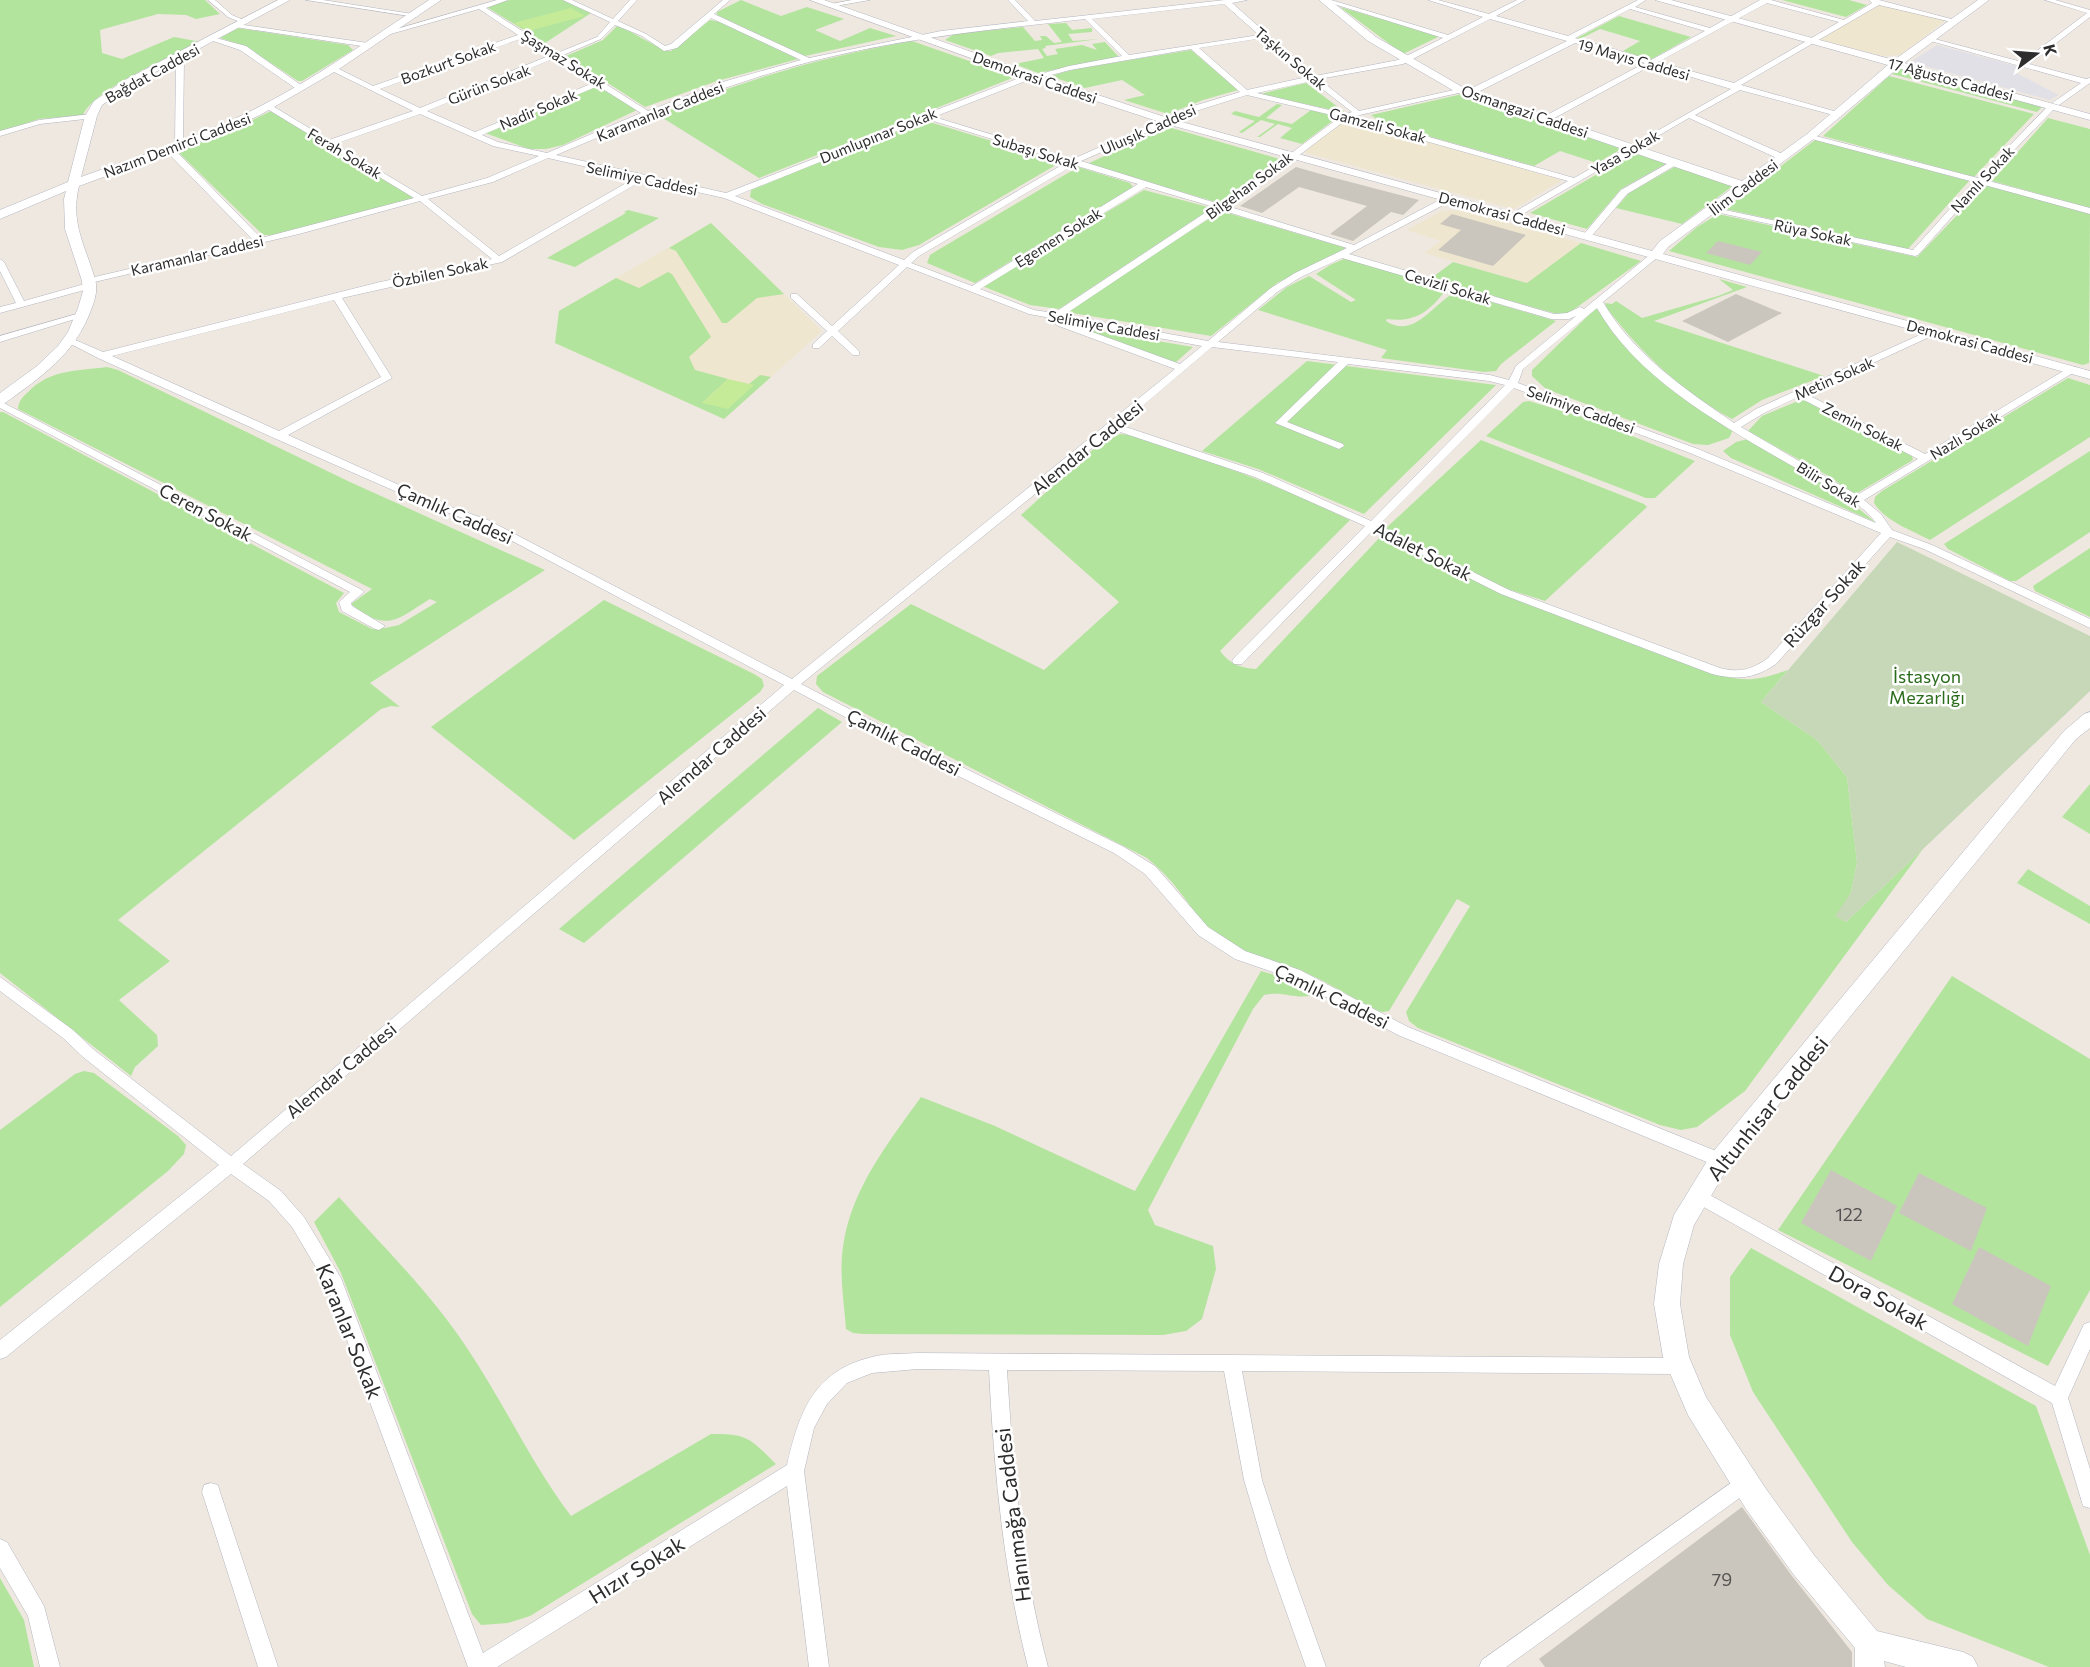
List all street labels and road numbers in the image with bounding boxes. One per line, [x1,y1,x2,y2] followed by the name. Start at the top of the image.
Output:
[1251,23,1331,93] street label: Taşkın Sokak
[518,26,610,92] street label: Şaşmaz Sokak
[1576,34,1692,84] street label: 19 Mayıs Caddesi
[398,37,498,87] street label: Bozkurt Sokak
[102,40,202,106] street label: Bağdat Caddesi
[970,47,1100,107] street label: Demokrasi Caddesi
[1886,54,2016,104] street label: 17 Ağustos Caddesi
[445,60,533,108] street label: Gürün Sokak
[594,77,726,145] street label: Karamanlar Caddesi
[1459,81,1591,141] street label: Osmangazi Caddesi
[497,85,579,133] street label: Nadir Sokak
[1097,100,1199,158] street label: Uluışık Caddesi
[817,103,939,167] street label: Dumlupınar Sokak
[1328,103,1428,147] street label: Gamzeli Sokak
[101,109,253,181] street label: Nazım Demirci Caddesi
[305,124,385,182] street label: Ferah Sokak
[1588,125,1662,179] street label: Yasa Sokak
[991,129,1081,173] street label: Subaşı Sokak
[1947,142,2017,216] street label: Namlı Sokak
[1202,147,1296,223] street label: Bilgehan Sokak
[1705,155,1781,219] street label: İlim Caddesi
[585,157,699,199] street label: Selimiye Caddesi
[1437,187,1567,239] street label: Demokrasi Caddesi
[1011,203,1105,271] street label: Egemen Sokak
[1773,215,1853,249] street label: Rüya Sokak
[129,231,265,279] street label: Karamanlar Caddesi
[390,253,490,291] street label: Özbilen Sokak
[1403,264,1493,308] street label: Cevizli Sokak
[1046,306,1162,344] street label: Selimiye Caddesi
[1905,315,2035,367] street label: Demokrasi Caddesi
[1791,352,1877,404] street label: Metin Sokak
[1525,381,1637,437] street label: Selimiye Caddesi
[1027,395,1147,499] street label: Alemdar Caddesi
[1820,398,1906,454] street label: Zemin Sokak
[1926,407,2004,463] street label: Nazlı Sokak
[1794,457,1864,511] street label: Bilir Sokak
[156,478,256,546] street label: Ceren Sokak
[394,478,516,548] street label: Çamlık Caddesi
[1370,517,1476,585] street label: Adalet Sokak
[1779,554,1869,652] street label: Rüzgar Sokak
[652,702,770,808] street label: Alemdar Caddesi
[843,704,965,780] street label: Çamlık Caddesi
[1271,959,1393,1033] street label: Çamlık Caddesi
[281,1017,401,1123] street label: Alemdar Caddesi
[1701,1031,1833,1185] street label: Altunhisar Caddesi
[1825,1259,1933,1335] street label: Dora Sokak
[312,1260,388,1402] street label: Karanlar Sokak
[989,1426,1035,1604] street label: Hanımağa Caddesi
[584,1530,688,1608] street label: Hızır Sokak

